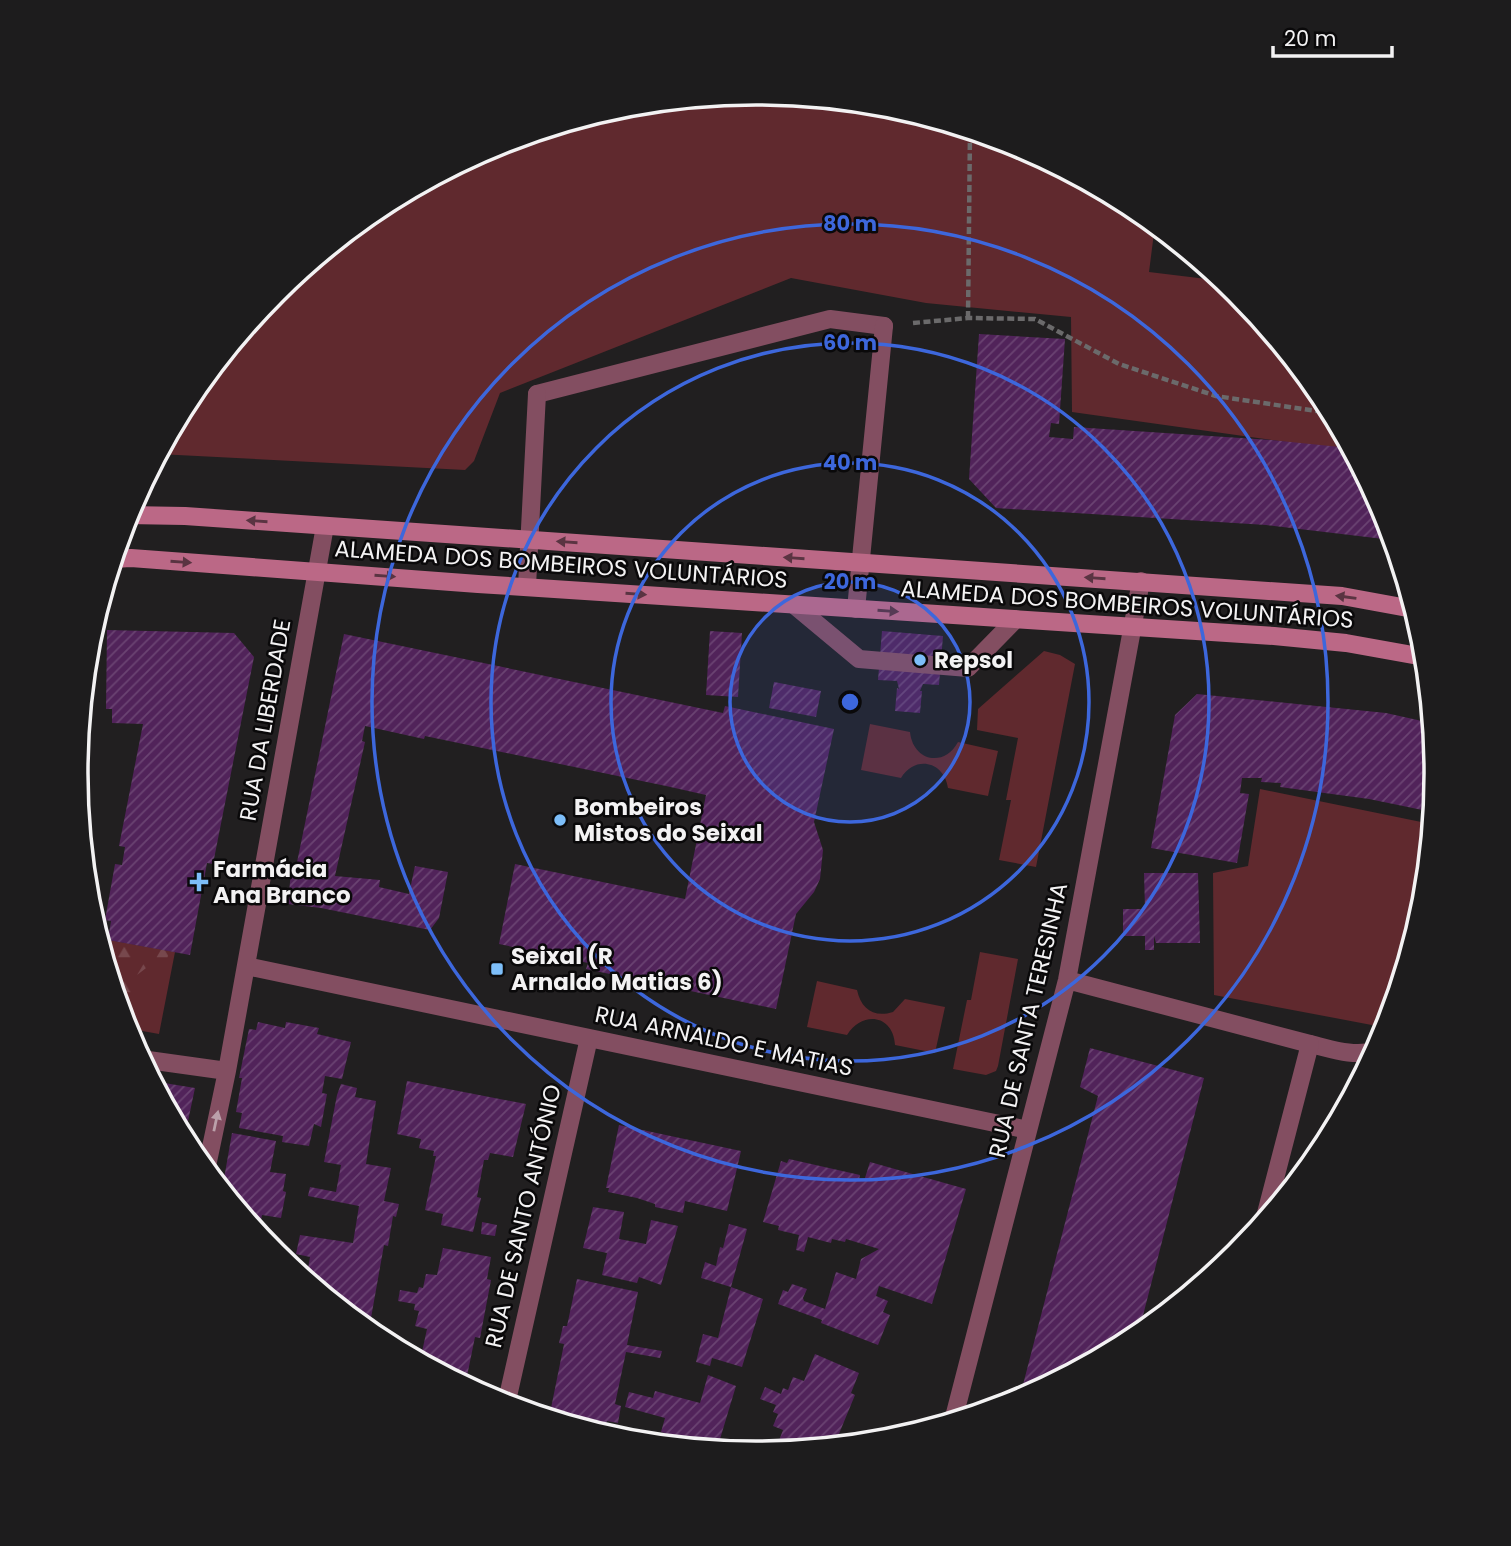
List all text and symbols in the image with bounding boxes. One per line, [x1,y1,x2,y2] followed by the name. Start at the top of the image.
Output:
[1273,14,1392,58] scale bar
[1284,24,1337,53] text: 20 m
[823,209,877,238] text: 80 m
[823,328,877,357] text: 60 m
[823,448,877,477] text: 40 m
[246,516,268,527] one-way arrow
[333,532,789,596] street label: ALAMEDA DOS BOMBEIROS VOLUNTÁRIOS
[556,537,578,548] one-way arrow
[783,552,805,563] one-way arrow
[170,557,192,568] one-way arrow
[824,567,876,596] text: 20 m
[374,571,396,582] one-way arrow
[899,572,1355,636] street label: ALAMEDA DOS BOMBEIROS VOLUNTÁRIOS
[1084,573,1106,584] one-way arrow
[625,588,647,599] one-way arrow
[1335,592,1357,603] one-way arrow
[877,605,899,616] one-way arrow
[231,617,299,823] street label: RUA DA LIBERDADE
[934,644,1013,676] place label: Repsol
[912,652,928,668] marker: Repsol
[838,690,862,714] centre of rings
[574,791,763,849] place label: Bombeiros Mistos do Seixal
[552,812,568,828] marker: Bombeiros Mistos do Seixal
[213,853,351,911] place label: Farmácia Ana Branco
[191,874,207,890] marker: Farmácia Ana Branco
[981,879,1075,1161] street label: RUA DE SANTA TERESINHA
[511,940,723,998] place label: Seixal (R Arnaldo Matias 6)
[489,961,505,977] marker: Seixal (R Arnaldo Matias 6)
[592,998,856,1084] street label: RUA ARNALDO E MATIAS
[477,1081,569,1351] street label: RUA DE SANTO ANTÓNIO
[211,1110,222,1132] one-way arrow

